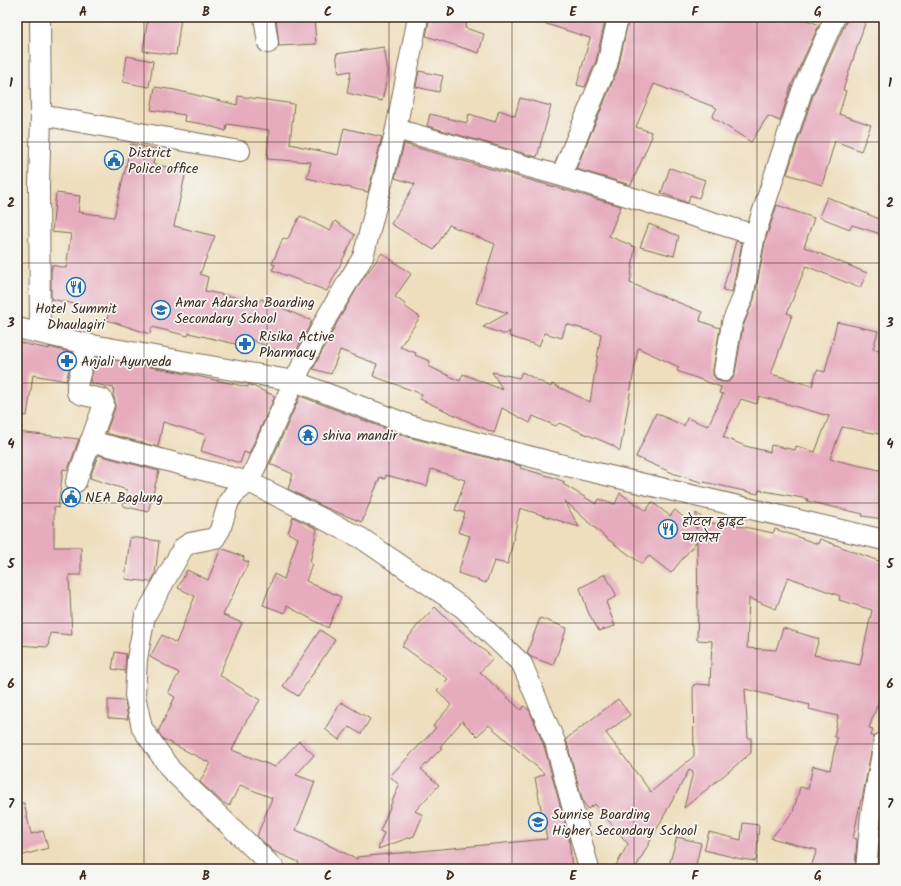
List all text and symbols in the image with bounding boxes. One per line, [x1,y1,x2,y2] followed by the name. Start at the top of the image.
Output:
[79,2,87,23] text: A
[202,2,210,23] text: B
[324,2,332,23] text: C
[446,2,455,23] text: D
[569,2,577,23] text: E
[691,2,699,23] text: F
[814,2,822,23] text: G
[9,73,13,94] text: 1
[888,73,892,94] text: 1
[128,142,199,180] place label: District Police office
[103,149,125,171] public building icon: District Police office
[7,193,15,214] text: 2
[886,193,894,214] text: 2
[65,276,87,298] restaurant icon: Hotel Summit Dhaulagiri
[175,292,315,330] place label: Amar Adarsha Boarding Secondary School
[35,298,117,336] place label: Hotel Summit Dhaulagiri
[150,299,172,321] school or university icon: Amar Adarsha Boarding Secondary School
[6,313,15,334] text: 3
[885,313,894,334] text: 3
[259,326,335,364] place label: Risika Active Pharmacy
[234,333,256,355] pharmacy icon: Risika Active Pharmacy
[56,350,78,372] pharmacy icon: Anjali Ayurveda
[81,351,172,373] place label: Anjali Ayurveda
[297,424,319,446] temple icon: shiva mandir
[322,425,398,447] place label: shiva mandir
[7,434,15,455] text: 4
[886,434,894,455] text: 4
[60,486,82,508] public building icon: NEA Baglung
[85,487,163,509] place label: NEA Baglung
[681,511,747,549] place label: होटल ह्वाइट प्यालेस
[657,518,679,540] restaurant icon: होटल ह्वाइट प्यालेस
[7,554,16,575] text: 5
[886,554,895,575] text: 5
[7,674,15,695] text: 6
[886,674,894,695] text: 6
[8,794,15,815] text: 7
[887,794,894,815] text: 7
[552,804,697,842] place label: Sunrise Boarding Higher Secondary School
[527,811,549,833] school or university icon: Sunrise Boarding Higher Secondary School
[79,866,87,886] text: A
[202,866,210,886] text: B
[324,866,332,886] text: C
[446,866,455,886] text: D
[569,866,577,886] text: E
[691,866,699,886] text: F
[814,866,822,886] text: G

